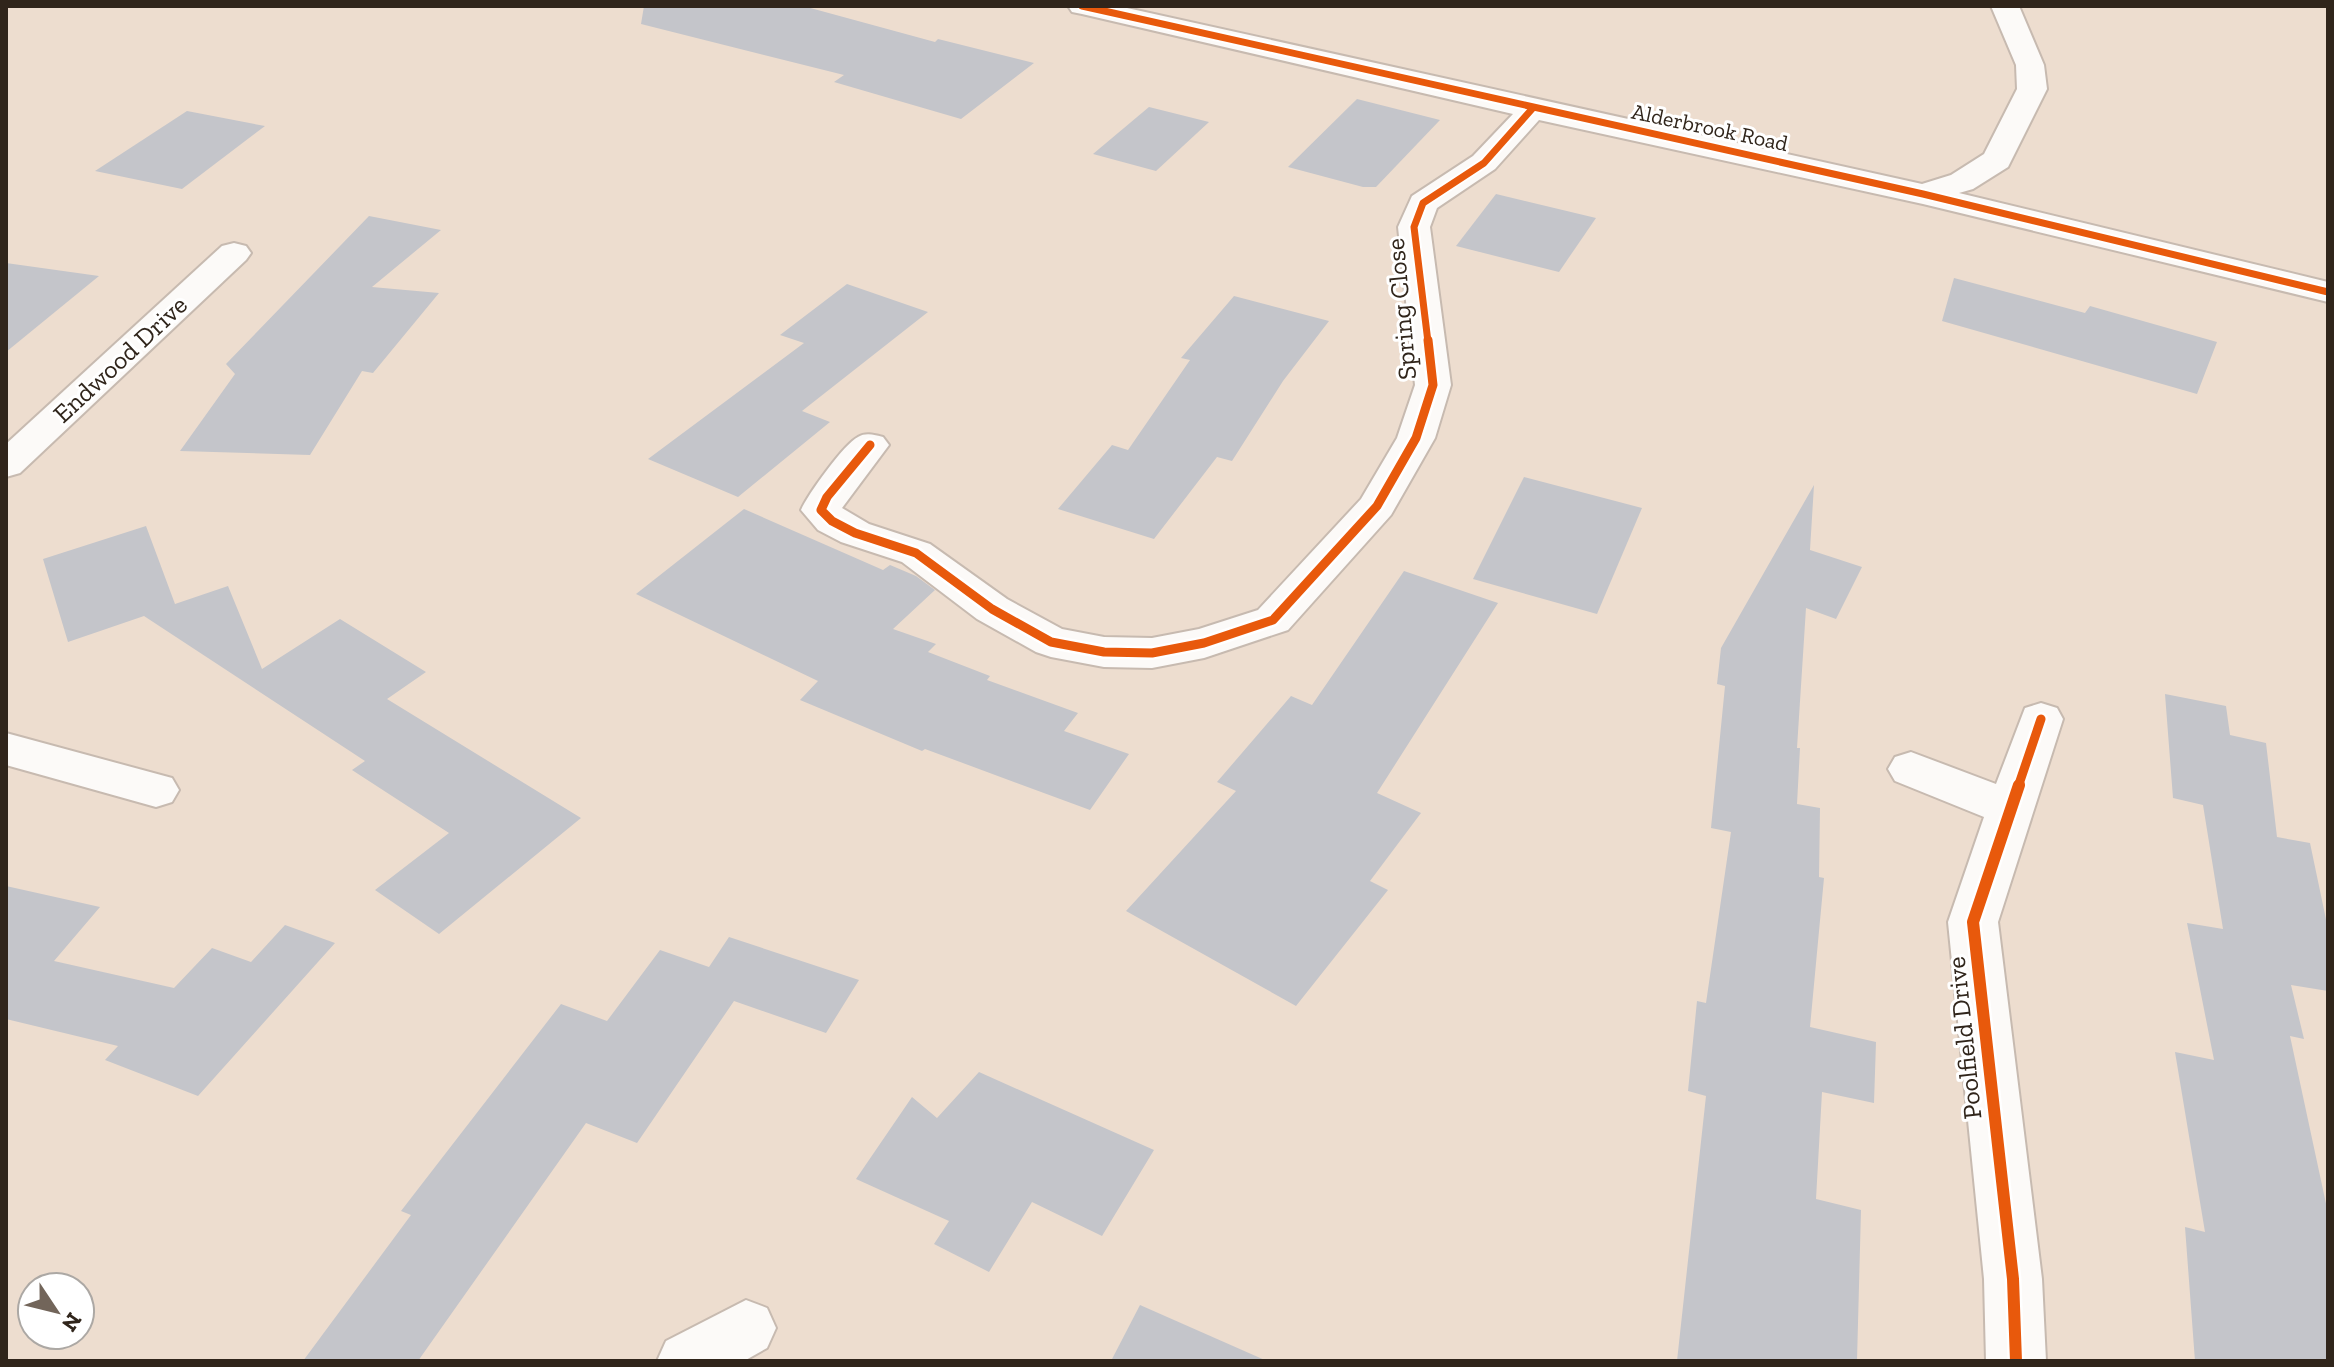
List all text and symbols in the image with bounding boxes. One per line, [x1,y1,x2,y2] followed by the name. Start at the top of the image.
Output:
[1629,98,1790,157] street label: Alderbrook Road
[1379,237,1423,381] street label: Spring Close
[46,289,194,429] street label: Endwood Drive
[1940,955,1988,1121] street label: Poolfield Drive
[16,1271,96,1351] north arrow
[56,1308,88,1337] text: N

